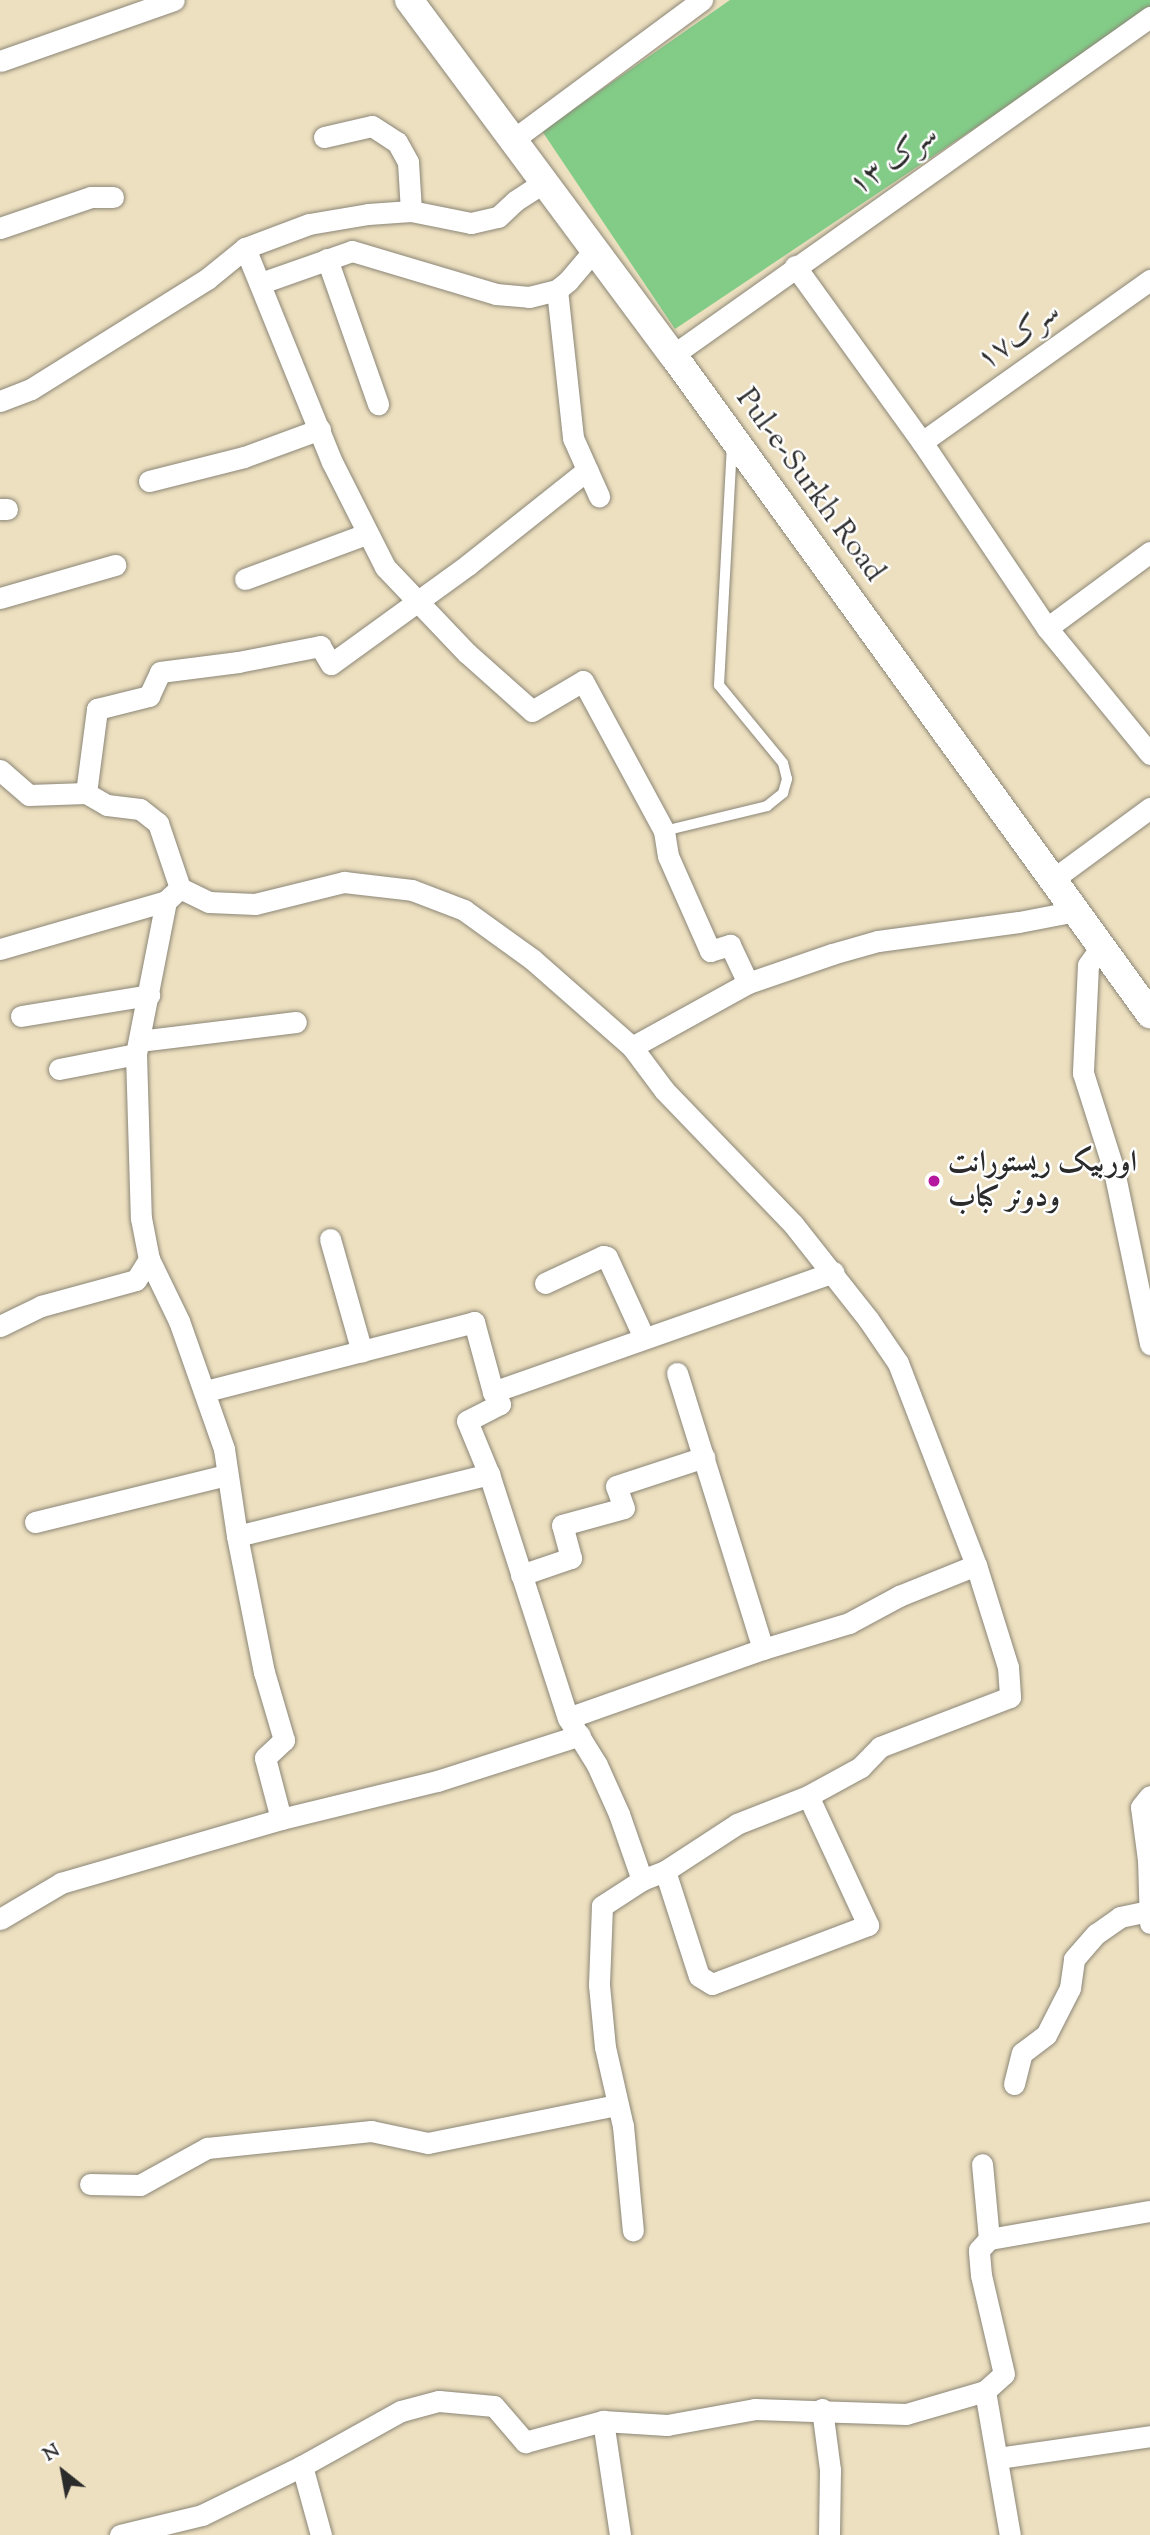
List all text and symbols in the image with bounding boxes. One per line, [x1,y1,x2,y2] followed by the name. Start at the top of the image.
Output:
[843,118,945,204] street label: سرک ۱۳
[971,295,1067,379] street label: سرک۱۷
[727,382,891,590] street label: Pul-e-Surkh Road
[948,1146,1137,1216] place label: اوربیک ریستورانت ودونر کباب
[926,1173,942,1189] marker: اوربیک ریستورانت ودونر کباب
[28,2437,98,2507] north arrow
[38,2438,65,2469] text: N

